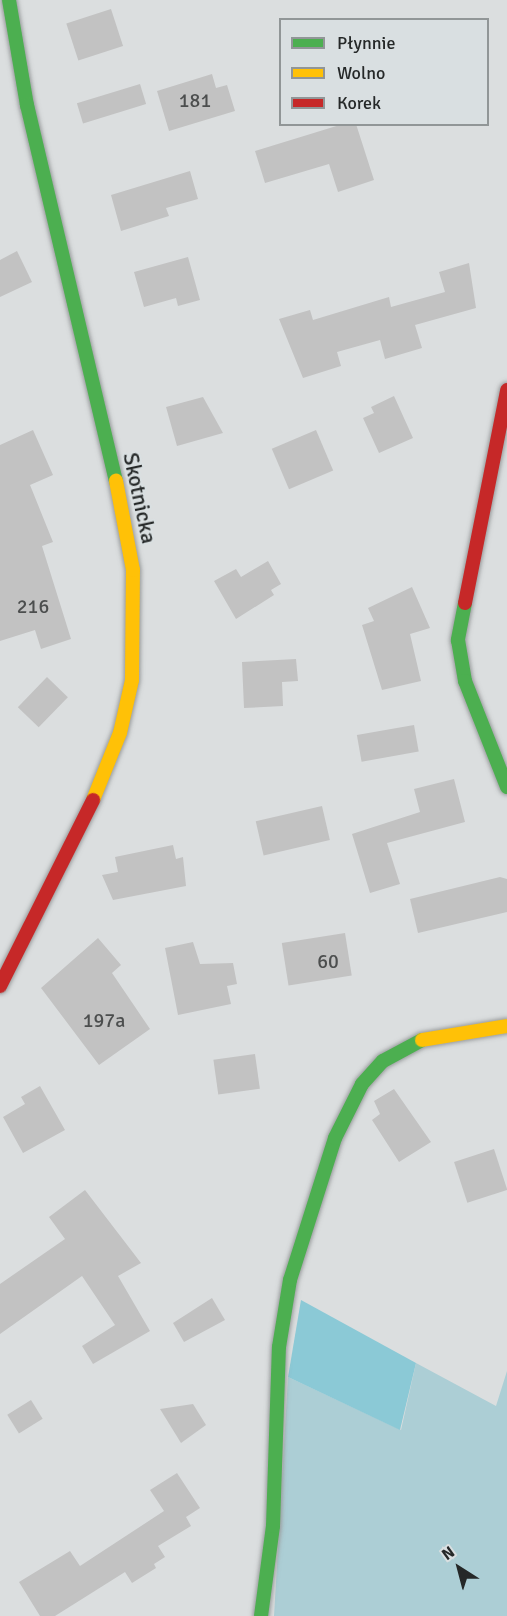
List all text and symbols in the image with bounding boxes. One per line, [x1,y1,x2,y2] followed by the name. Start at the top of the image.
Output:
[279,18,489,126] legend
[337,32,395,54] text: Płynnie
[337,62,385,84] text: Wolno
[179,88,211,112] house number: 181
[337,92,381,114] text: Korek
[117,450,163,546] street label: Skotnicka
[17,594,49,618] house number: 216
[317,949,339,973] house number: 60
[83,1008,125,1032] house number: 197a
[429,1538,489,1598] north arrow
[438,1542,459,1565] text: N

